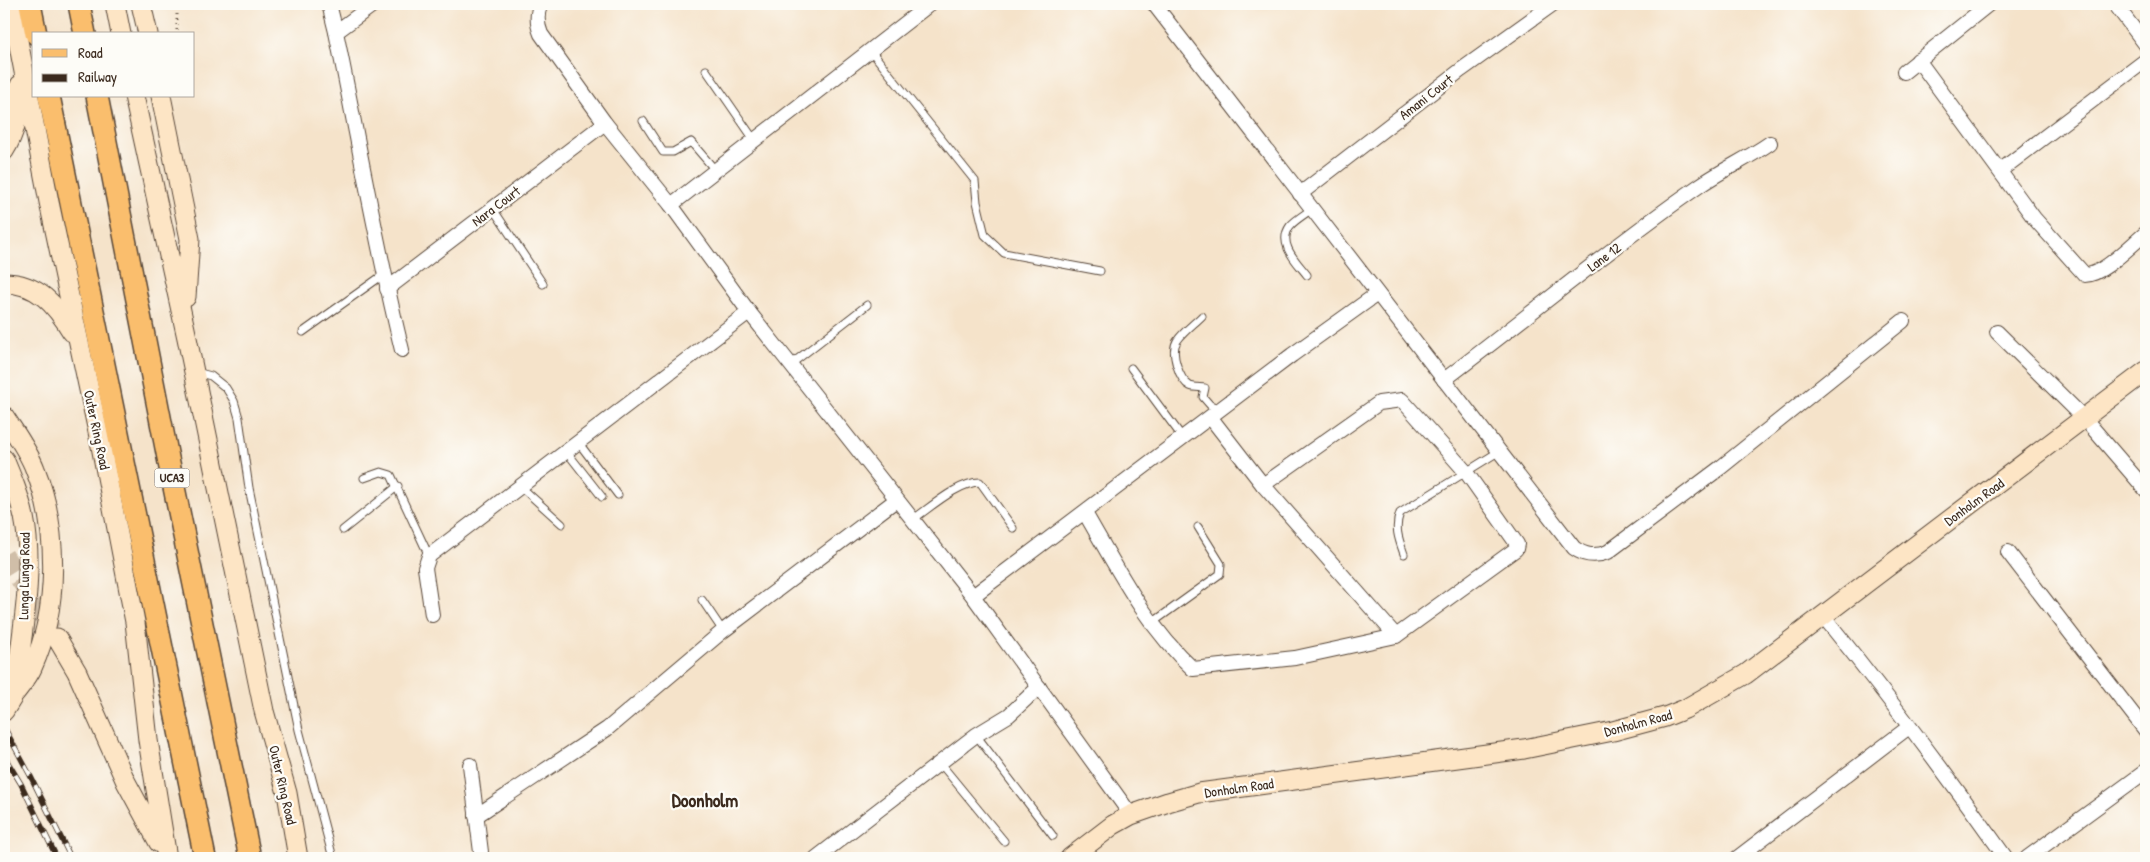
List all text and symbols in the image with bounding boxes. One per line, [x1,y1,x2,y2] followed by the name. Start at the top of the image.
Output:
[32,32,195,98] legend
[78,42,103,63] text: Road
[78,66,117,87] text: Railway
[1395,69,1457,124] street label: Amani Court
[468,181,524,230] street label: Nara Court
[1583,237,1625,275] street label: Lane 12
[79,388,115,472] street label: Outer Ring Road
[154,468,190,488] road number: UCA3
[1940,473,2008,530] street label: Donholm Road
[13,532,35,620] street label: Lunga Lunga Road
[1602,704,1674,741] street label: Donholm Road
[264,743,302,827] street label: Outer Ring Road
[1203,773,1275,802] street label: Donholm Road
[672,787,738,813] district label: Doonholm

